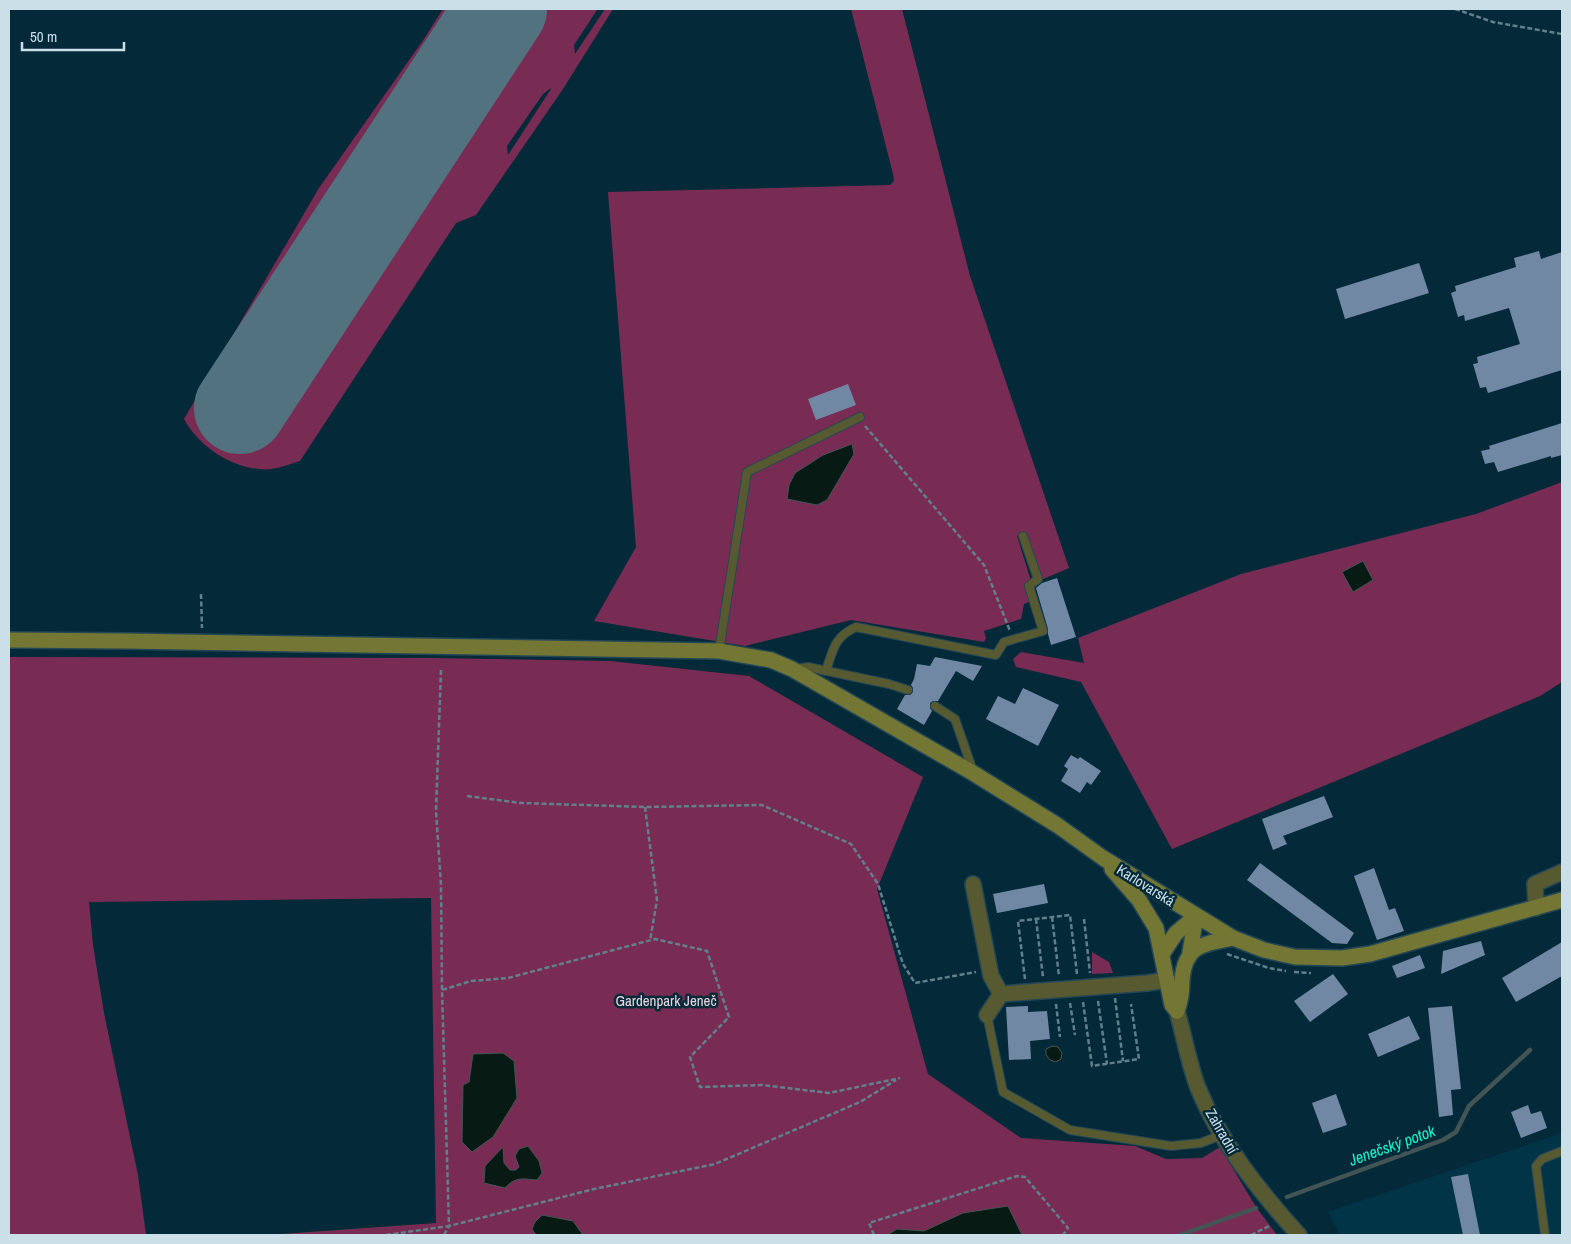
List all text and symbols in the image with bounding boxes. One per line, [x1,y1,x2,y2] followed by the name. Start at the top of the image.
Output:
[22,20,125,52] scale bar
[30,26,57,47] text: 50 m
[1113,859,1179,911] street label: Karlovarská
[615,990,717,1011] park label: Gardenpark Jeneč
[1201,1104,1244,1158] street label: Zahradní
[1345,1119,1439,1171] water label: Jenečský potok

